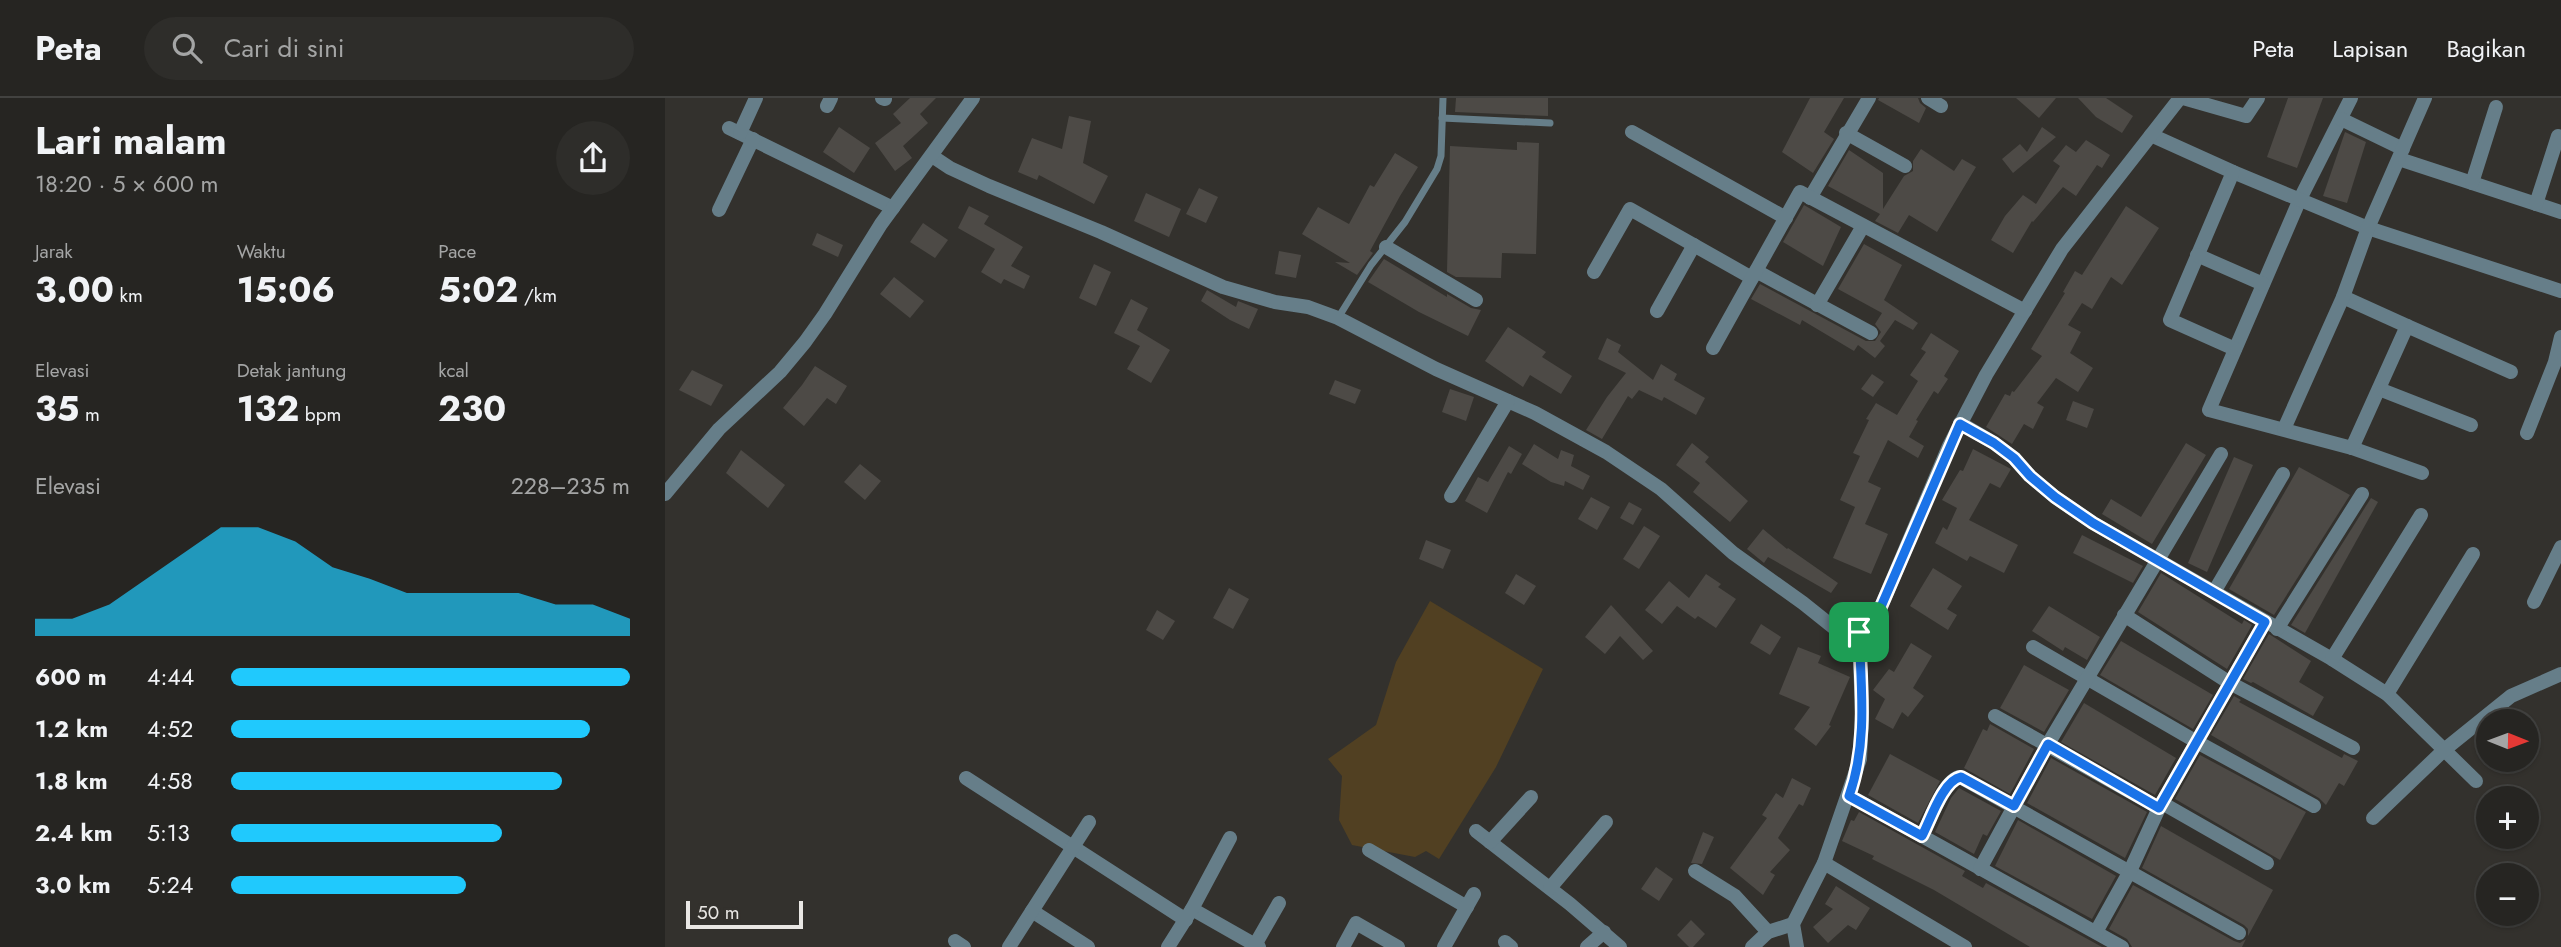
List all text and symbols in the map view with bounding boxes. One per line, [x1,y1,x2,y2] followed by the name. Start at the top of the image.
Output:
[144,17,634,80] search box
[35,25,102,72] text: Peta
[168,29,206,67] icon: search
[224,29,345,67] text: Cari di sini
[2252,31,2294,66] text: Peta
[2332,31,2408,66] text: Lapisan
[2446,31,2526,66] text: Bagikan
[35,113,227,168] text: Lari malam
[556,121,630,195] button: share
[35,167,219,201] text: 18:20 · 5 × 600 m
[35,238,73,265] text: Jarak
[237,238,286,265] text: Waktu
[438,238,476,265] text: Pace
[35,265,114,315] text: 3.00
[237,265,335,315] text: 15:06
[438,265,518,315] text: 5:02
[114,282,143,309] text: km
[518,282,557,309] text: /km
[35,357,89,384] text: Elevasi
[237,357,346,384] text: Detak jantung
[438,357,469,384] text: kcal
[35,384,79,434] text: 35
[237,384,299,434] text: 132
[438,384,506,434] text: 230
[79,401,100,428] text: m
[299,401,341,428] text: bpm
[35,469,101,503] text: Elevasi
[511,469,630,503] text: 228–235 m
[1829,602,1889,662] pin
[1840,613,1878,651] icon: arrive
[35,660,107,694] text: 600 m
[147,660,194,694] text: 4:44
[2476,709,2539,772] north arrow
[2476,709,2539,926] map controls
[35,712,108,746] text: 1.2 km
[147,712,193,746] text: 4:52
[35,764,108,798] text: 1.8 km
[147,764,193,798] text: 4:58
[2476,786,2539,849] button: +
[35,816,113,850] text: 2.4 km
[147,816,190,850] text: 5:13
[2476,863,2539,926] button: −
[35,868,111,902] text: 3.0 km
[147,868,193,902] text: 5:24
[686,898,803,930] scale bar
[697,899,740,926] text: 50 m

